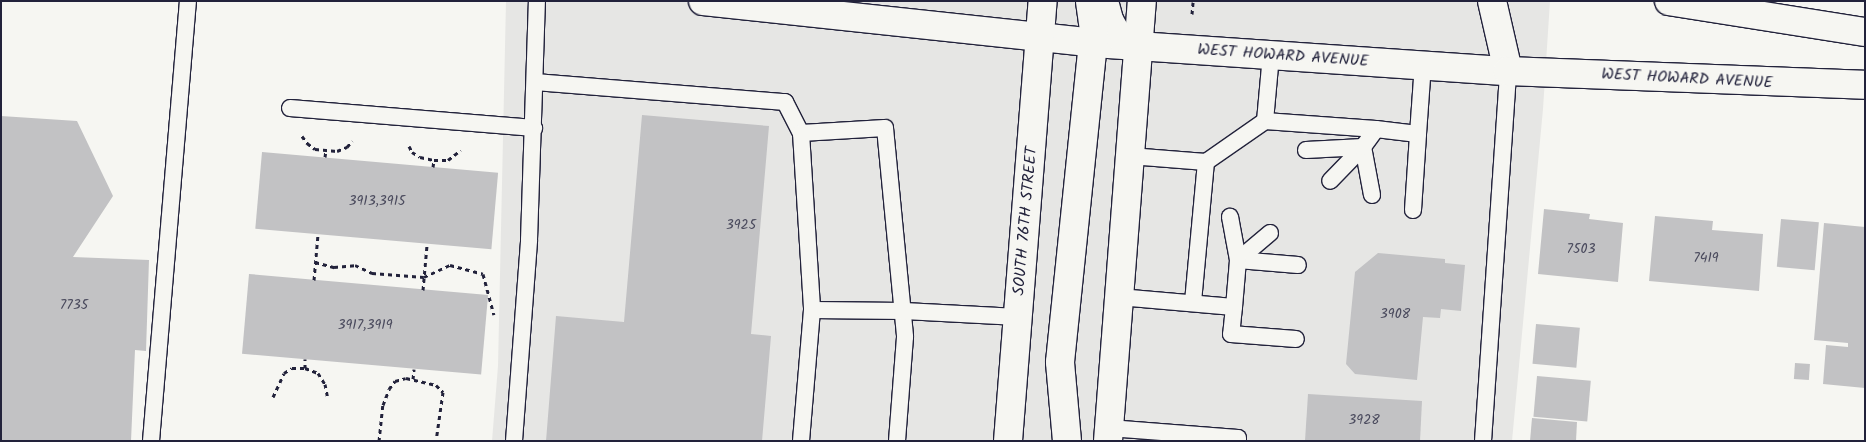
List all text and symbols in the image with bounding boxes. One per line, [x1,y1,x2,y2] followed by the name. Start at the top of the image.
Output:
[1197,40,1369,72] street label: WEST HOWARD AVENUE
[1601,65,1773,93] street label: WEST HOWARD AVENUE
[1010,146,1042,296] street label: SOUTH 76TH STREET
[348,193,406,209] house number: 3913,3915
[726,217,756,233] house number: 3925
[1567,241,1595,257] house number: 7503
[1693,250,1719,266] house number: 7419
[60,297,88,313] house number: 7735
[1380,306,1410,322] house number: 3908
[338,317,392,333] house number: 3917,3919
[1348,412,1380,428] house number: 3928

